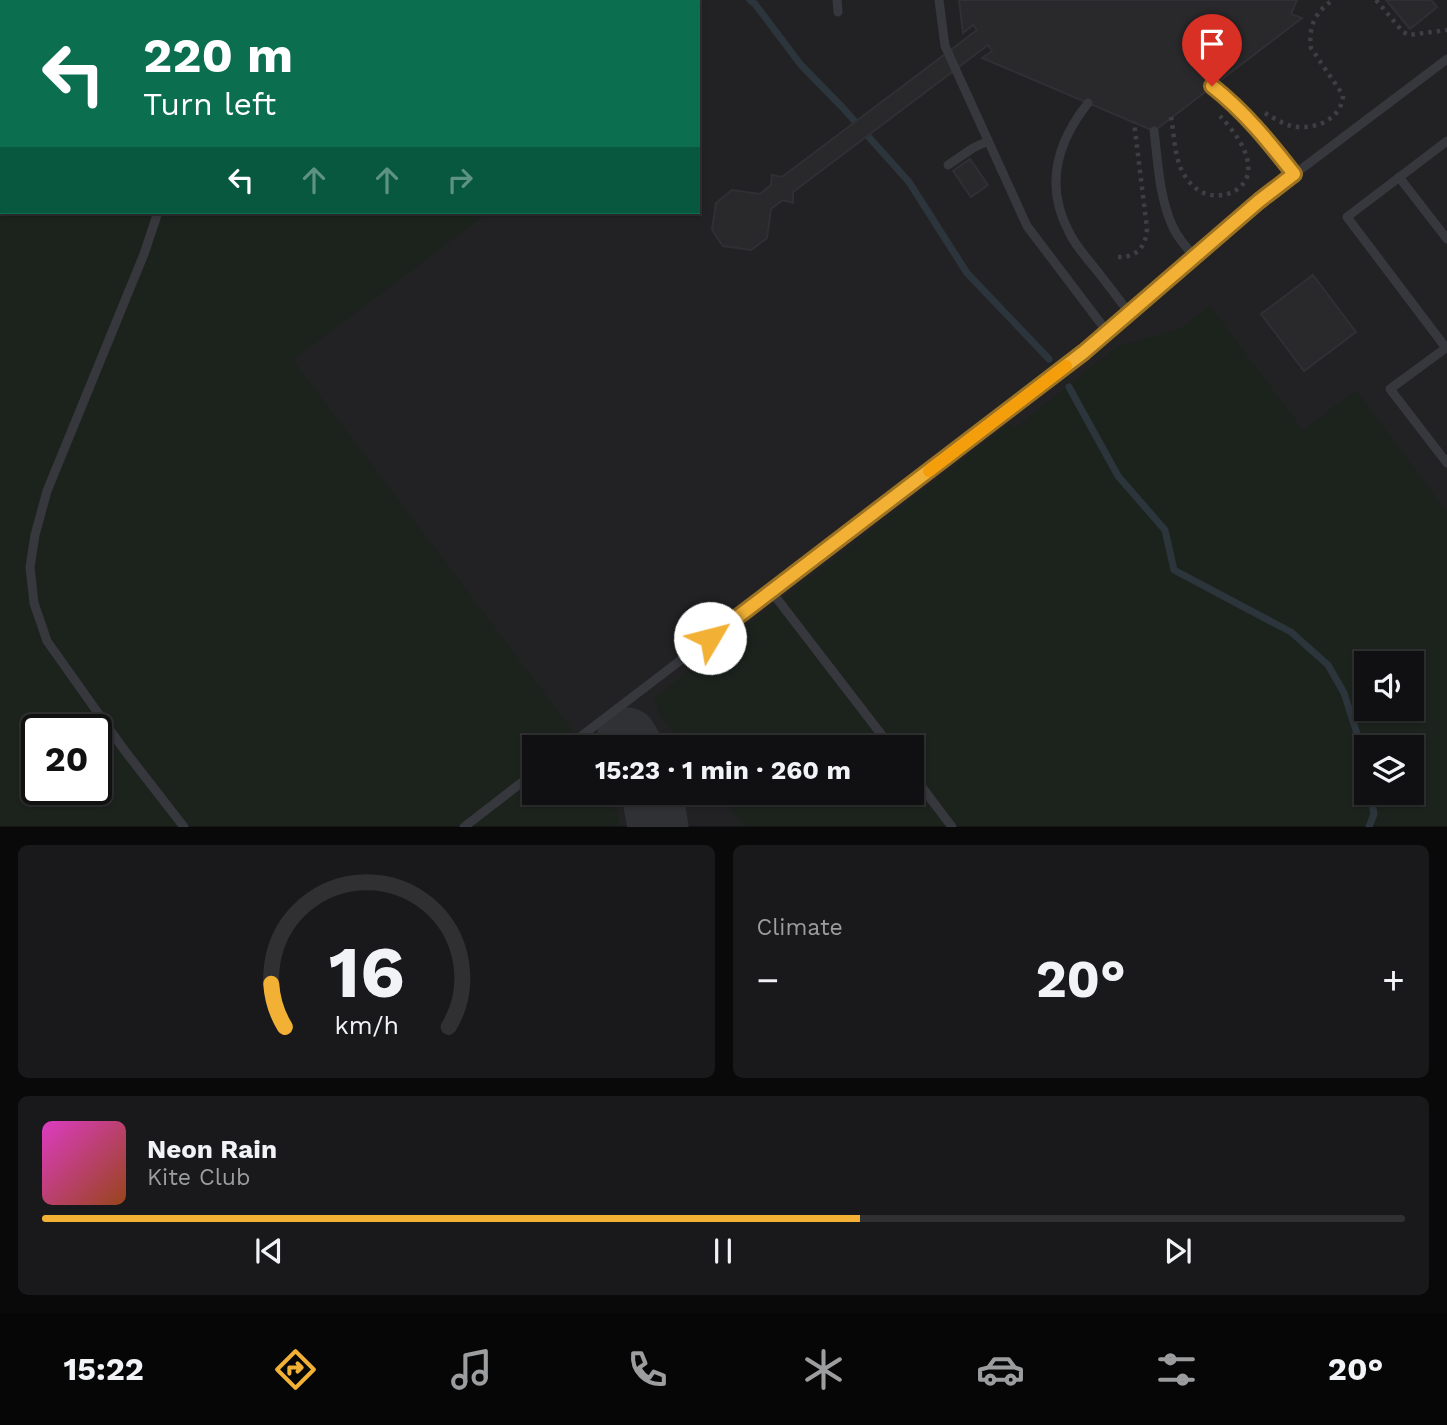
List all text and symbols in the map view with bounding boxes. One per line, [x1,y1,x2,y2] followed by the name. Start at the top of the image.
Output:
[1182,14,1242,86] pin
[1193,25,1231,63] icon: arrive
[143,26,293,84] text: 220 m
[28,28,119,119] icon: left
[143,85,276,123] text: Turn left
[222,161,260,199] icon: left
[295,161,333,199] icon: ahead
[368,161,406,199] icon: ahead
[441,161,479,199] icon: right
[673,601,747,675] position arrow
[1354,651,1424,805] map controls
[1354,651,1424,721] button: sound
[21,714,112,805] speed limit sign: 20
[1354,735,1424,805] button: layers
[595,755,851,785] text: 15:23 · 1 min · 260 m
[757,914,843,941] text: Climate
[328,930,404,1016] text: 16
[1036,949,1126,1010] text: 20°
[757,958,779,1002] text: −
[1382,958,1405,1002] text: +
[334,1011,398,1040] text: km/h
[147,1134,277,1164] text: Neon Rain
[147,1164,250,1191] text: Kite Club
[250,1232,288,1270] icon: previous
[704,1232,742,1270] icon: pause
[1159,1232,1197,1270] icon: next
[271,1345,320,1394] icon: directions
[447,1345,496,1394] icon: music
[623,1345,672,1394] icon: phone
[799,1345,848,1394] icon: climate
[976,1345,1025,1394] icon: car
[1152,1345,1201,1394] icon: filters
[64,1350,144,1388] text: 15:22
[1328,1350,1383,1388] text: 20°

